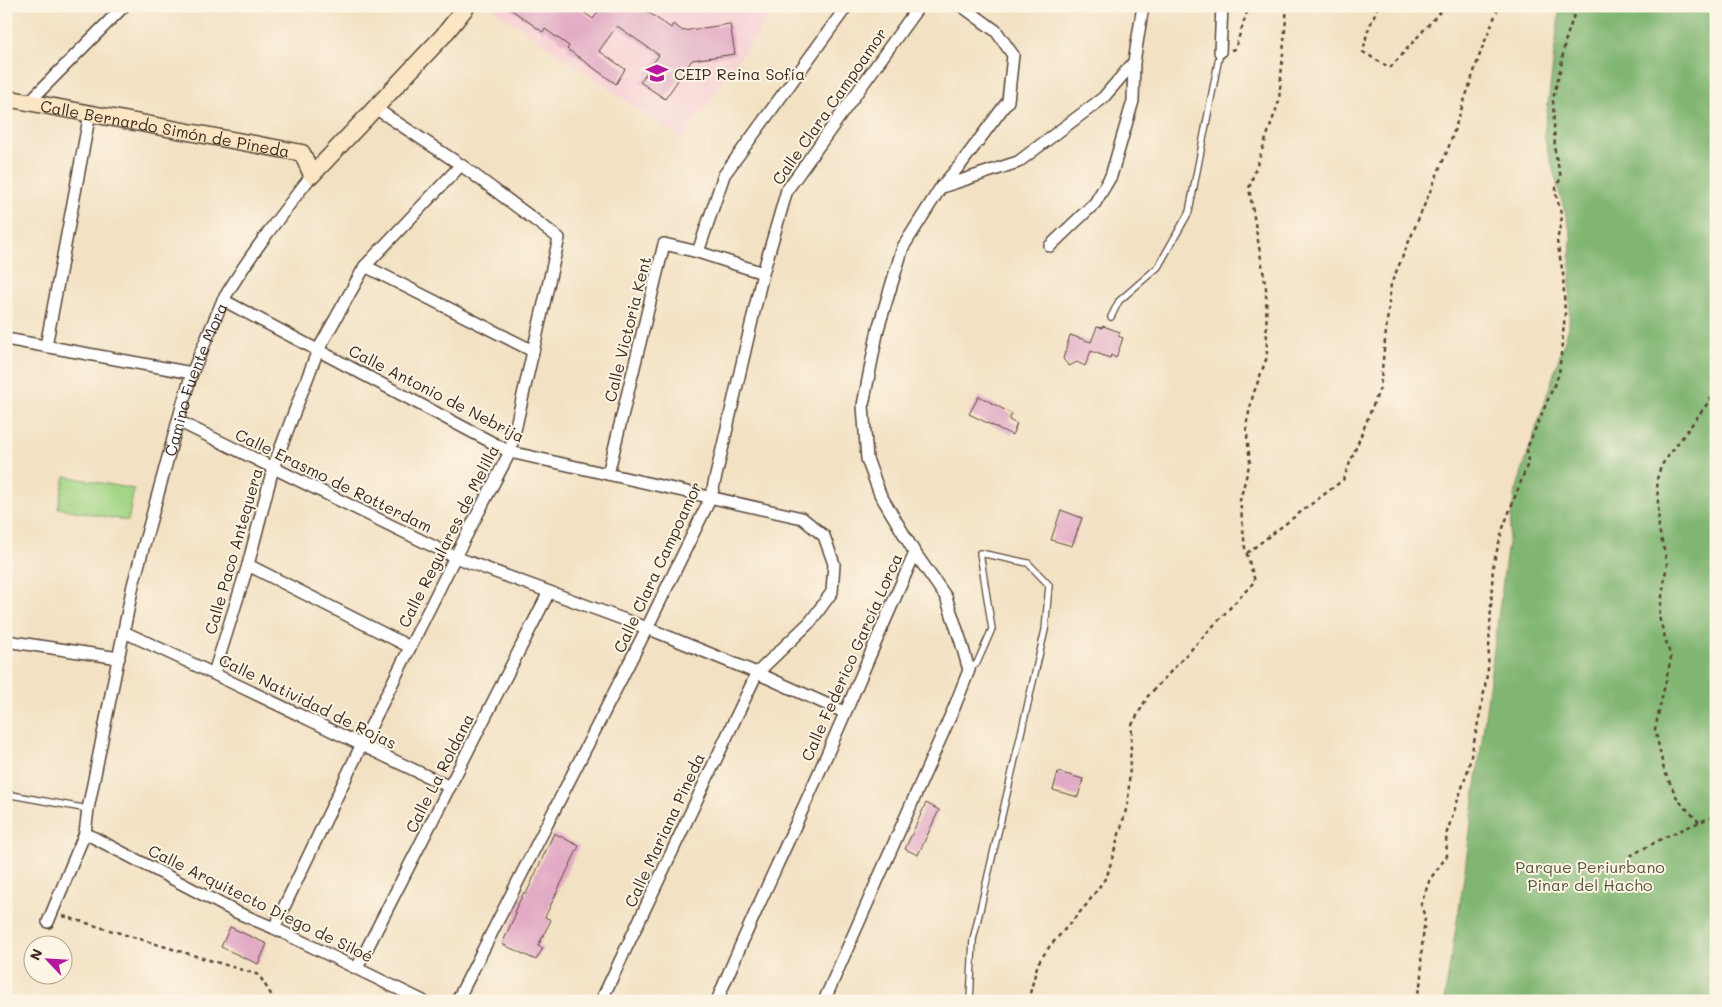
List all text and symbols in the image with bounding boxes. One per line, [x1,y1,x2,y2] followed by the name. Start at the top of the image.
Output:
[767,23,891,189] street label: Calle Clara Campoamor
[644,60,670,86] school or university icon: CEIP Reina Sofía
[674,63,805,84] place label: CEIP Reina Sofía
[39,94,292,161] street label: Calle Bernardo Simón de Pineda
[599,254,655,404] street label: Calle Victoria Kent
[158,299,231,458] street label: Camino Fuente Mora
[346,339,529,447] street label: Calle Antonio de Nebrija
[232,423,436,537] street label: Calle Erasmo de Rotterdam
[393,441,503,631] street label: Calle Regulares de Melilla
[199,465,267,637] street label: Calle Paco Antequera
[608,478,706,656] street label: Calle Clara Campoamor
[796,550,906,764] street label: Calle Federico García Lorca
[216,649,400,753] street label: Calle Natividad de Rojas
[400,710,478,836] street label: Calle La Roldana
[619,750,709,910] street label: Calle Mariana Pineda
[145,839,377,967] street label: Calle Arquitecto Diego de Siloé
[1515,856,1665,895] park label: Parque Periurbano Pinar del Hacho
[22,934,72,984] north arrow
[25,945,47,963] text: N

